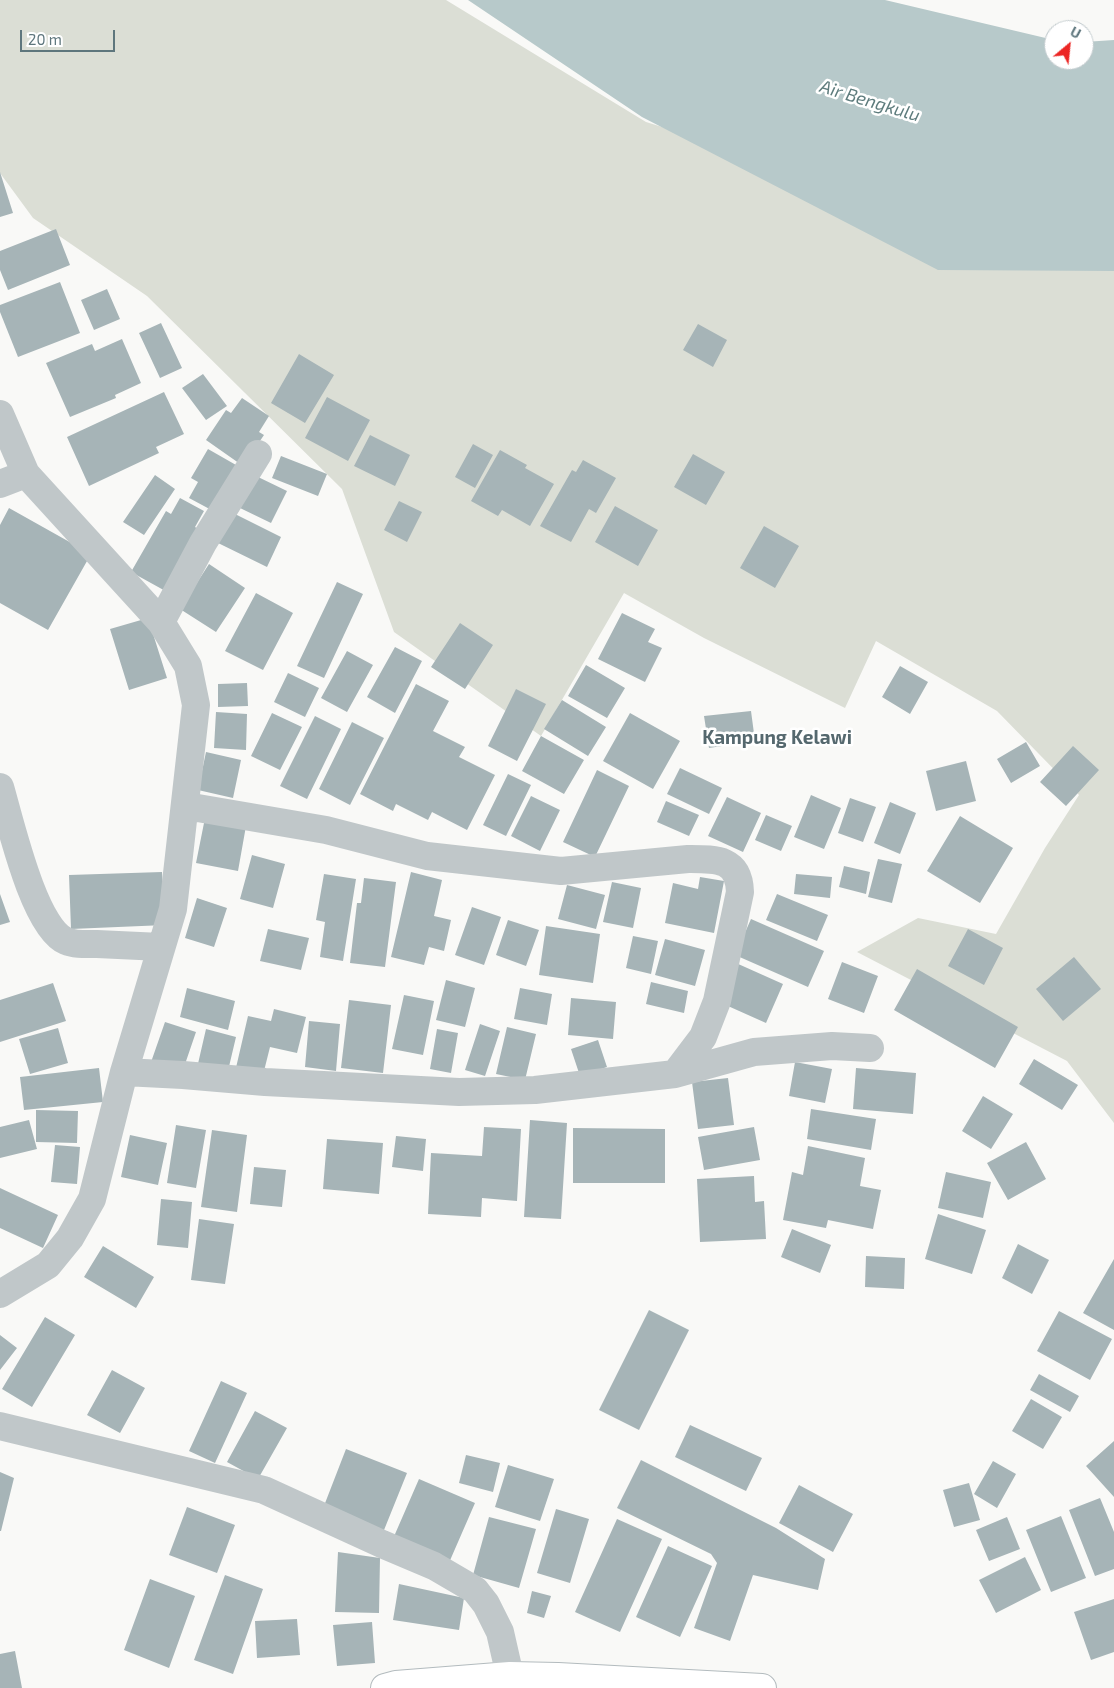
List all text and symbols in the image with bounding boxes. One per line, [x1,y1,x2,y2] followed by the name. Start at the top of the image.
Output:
[22,20,118,52] scale bar
[1044,20,1094,70] north arrow
[1068,22,1084,42] text: U
[28,30,62,48] text: 20 m
[817,76,923,126] water label: Air Bengkulu
[702,727,852,749] district label: Kampung Kelawi

